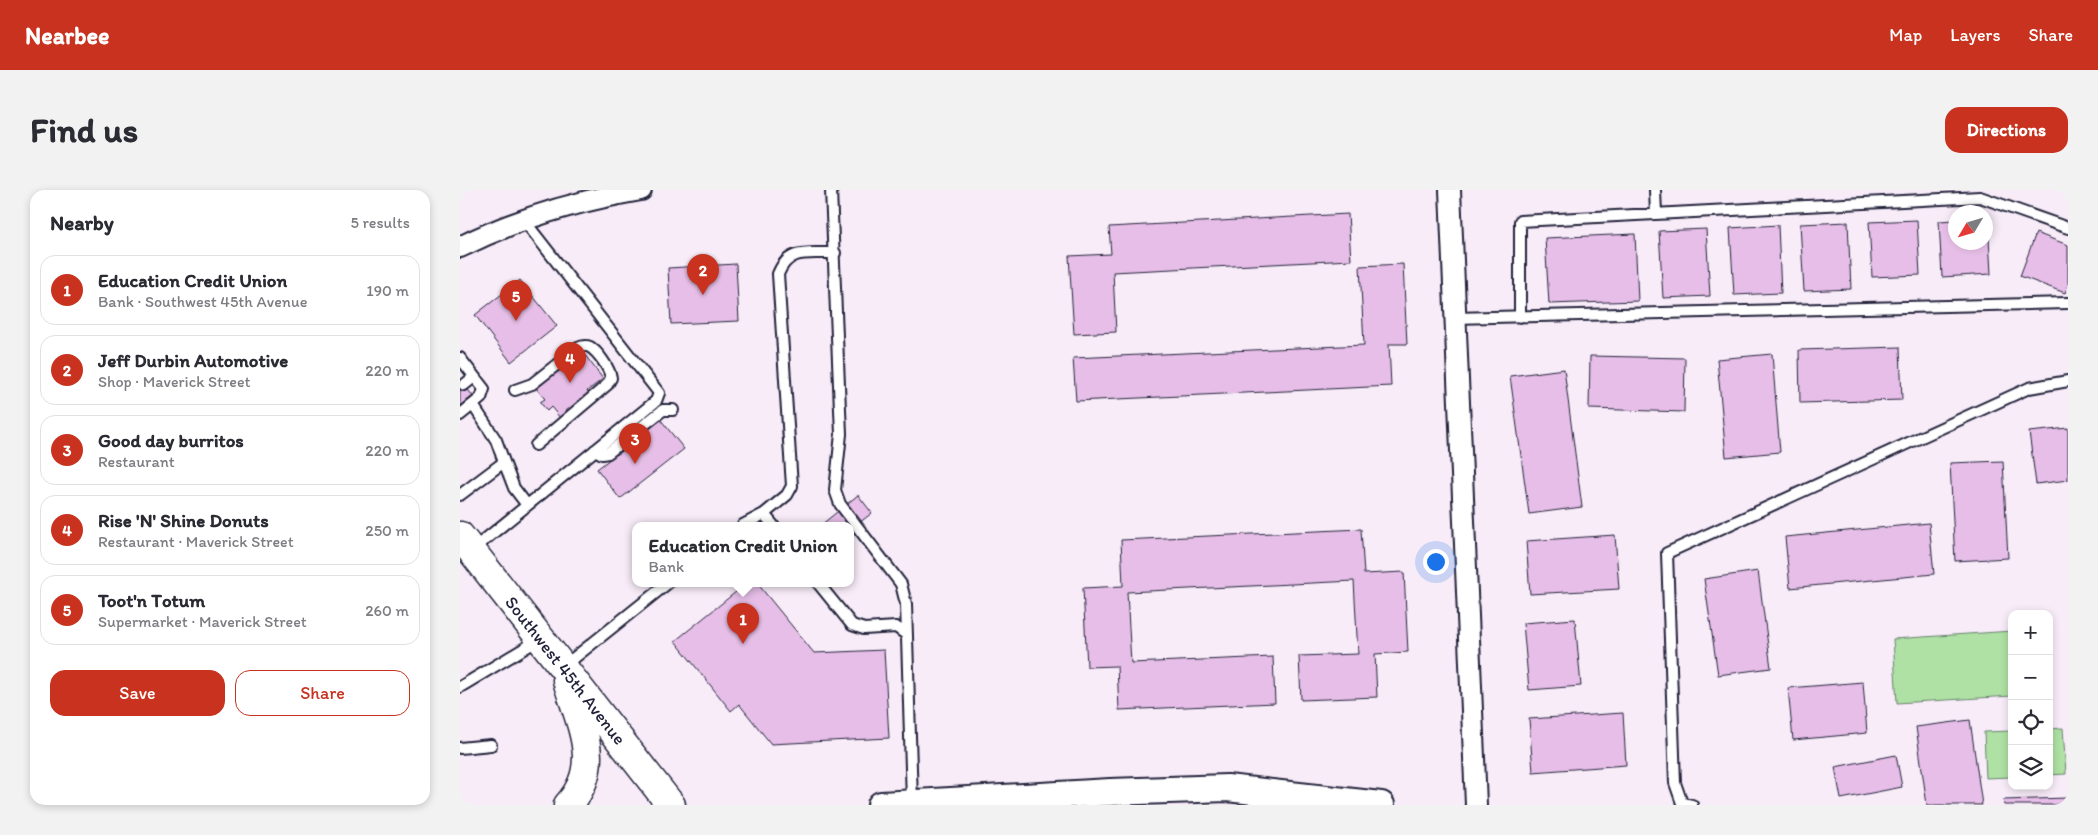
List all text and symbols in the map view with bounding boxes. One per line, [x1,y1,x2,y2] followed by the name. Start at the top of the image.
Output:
[25,21,109,50] text: Nearbee
[1889,24,1922,46] text: Map
[1950,24,2000,46] text: Layers
[2028,24,2073,46] text: Share
[1945,107,2068,153] button: Directions
[30,109,138,151] text: Find us
[1948,205,1993,250] north arrow
[50,210,114,235] text: Nearby
[350,213,410,232] text: 5 results
[687,254,719,295] pin: 2
[98,269,287,292] text: Education Credit Union
[500,280,532,321] pin: 5
[63,281,71,300] text: 1
[366,281,409,300] text: 190 m
[98,292,307,311] text: Bank · Southwest 45th Avenue
[554,342,586,383] pin: 4
[98,349,288,372] text: Jeff Durbin Automotive
[63,361,71,380] text: 2
[365,361,409,380] text: 220 m
[98,372,251,391] text: Shop · Maverick Street
[619,423,651,464] pin: 3
[98,429,244,452] text: Good day burritos
[63,441,71,460] text: 3
[365,441,409,460] text: 220 m
[98,452,175,471] text: Restaurant
[98,509,269,532] text: Rise 'N' Shine Donuts
[62,521,72,540] text: 4
[365,521,409,540] text: 250 m
[632,522,854,587] popup
[98,532,294,551] text: Restaurant · Maverick Street
[648,534,838,557] text: Education Credit Union
[1423,549,1449,575] your location
[648,557,684,576] text: Bank
[98,589,205,612] text: Toot'n Totum
[500,592,631,749] street label: Southwest 45th Avenue
[63,601,71,620] text: 5
[365,601,409,620] text: 260 m
[727,603,759,644] pin: 1
[2008,610,2053,790] map controls
[2008,610,2053,655] button: +
[98,612,307,631] text: Supermarket · Maverick Street
[2008,655,2053,700] button: −
[50,670,225,716] button: Save
[235,670,410,716] button: Share
[2008,700,2053,745] button: locate
[2008,745,2053,790] button: layers

